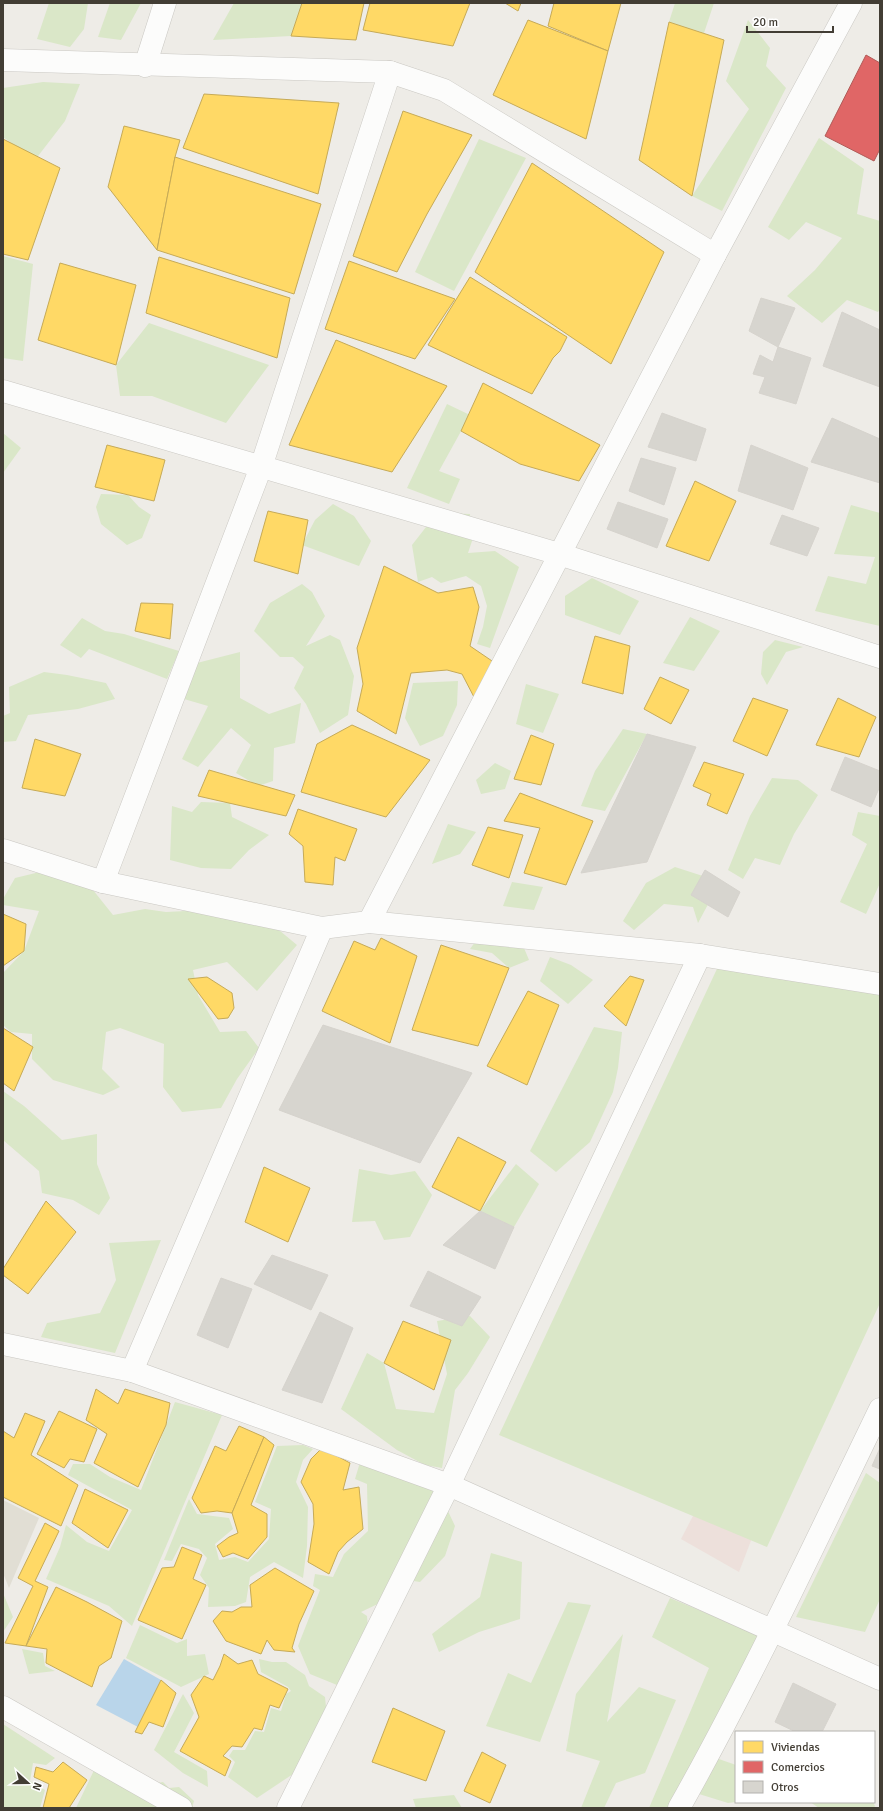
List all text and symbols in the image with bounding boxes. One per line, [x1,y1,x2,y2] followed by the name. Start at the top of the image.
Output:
[747,8,833,34] scale bar
[753,15,778,30] text: 20 m
[735,1731,875,1803] legend
[771,1740,820,1755] text: Viviendas
[771,1760,825,1775] text: Comercios
[8,1763,48,1803] north arrow
[771,1780,799,1795] text: Otros
[29,1781,44,1792] text: N

